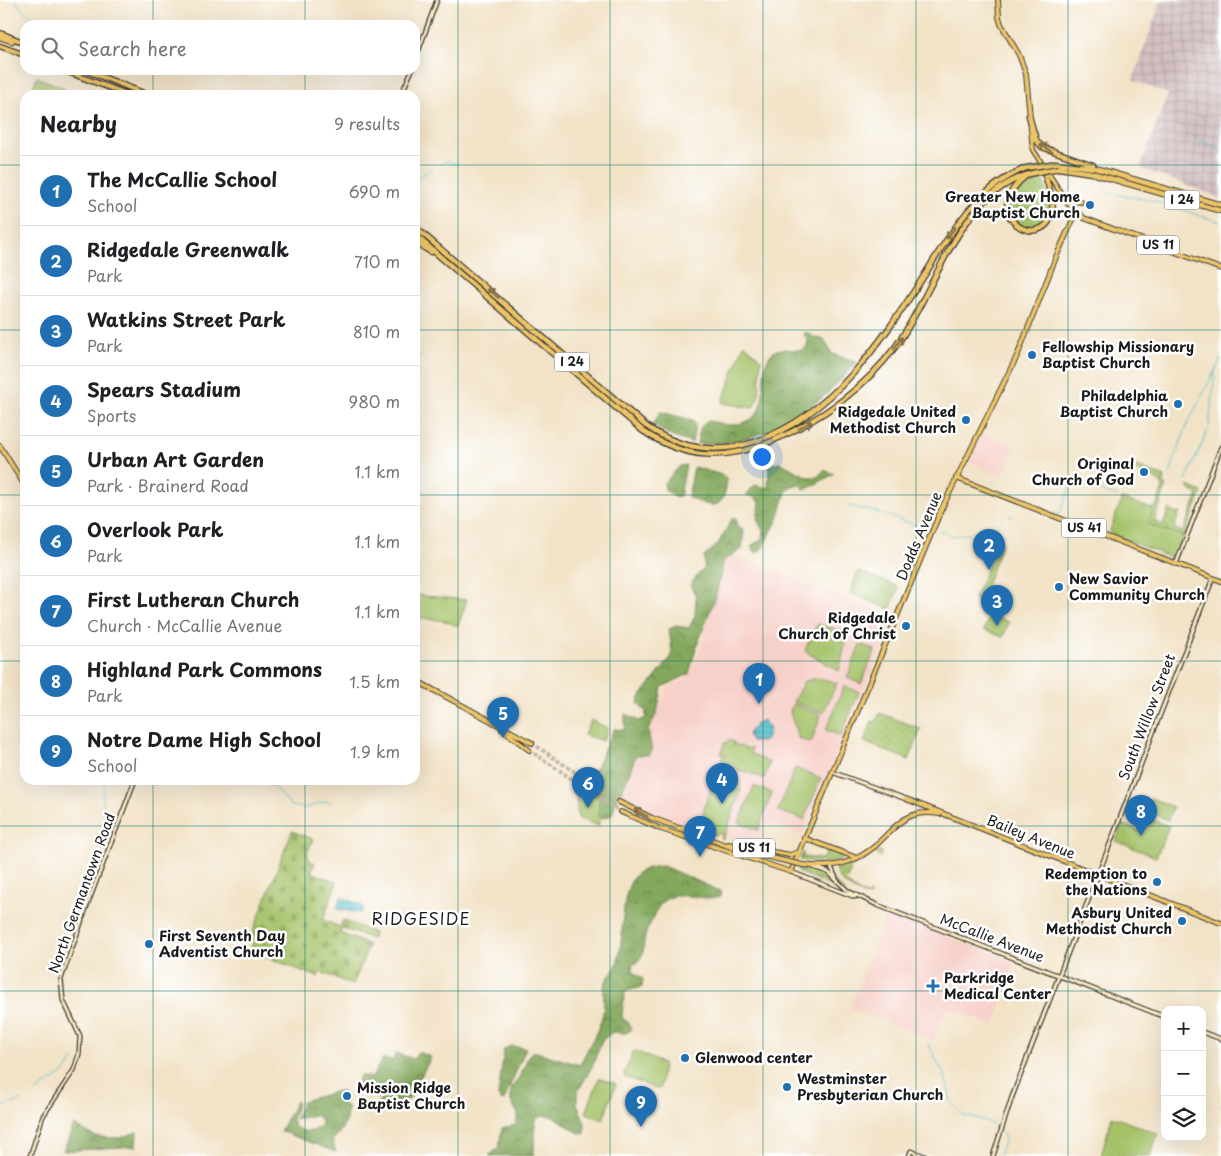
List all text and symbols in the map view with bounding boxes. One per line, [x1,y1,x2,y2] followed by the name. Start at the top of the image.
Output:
[20,20,420,75] search box
[38,34,66,62] icon: search
[78,34,187,62] text: Search here
[40,107,117,139] text: Nearby
[334,111,400,135] text: 9 results
[1039,142,1053,152] one-way arrow
[87,165,277,193] text: The McCallie School
[52,179,60,203] text: 1
[349,179,400,203] text: 690 m
[945,186,1080,223] place label: Greater New Home Baptist Church
[1164,190,1200,210] road number: I 24
[87,193,137,217] text: School
[1084,199,1096,211] marker: Greater New Home Baptist Church
[946,226,956,240] one-way arrow
[87,235,289,263] text: Ridgedale Greenwalk
[1137,236,1179,254] road number: US 11
[50,249,62,273] text: 2
[354,249,400,273] text: 710 m
[87,263,123,287] text: Park
[487,288,500,299] one-way arrow
[87,305,285,333] text: Watkins Street Park
[51,319,61,343] text: 3
[353,319,400,343] text: 810 m
[87,333,123,357] text: Park
[893,336,903,350] one-way arrow
[1042,336,1194,373] place label: Fellowship Missionary Baptist Church
[1026,349,1038,361] marker: Fellowship Missionary Baptist Church
[554,352,590,372] road number: I 24
[87,375,241,403] text: Spears Stadium
[1060,385,1168,422] place label: Philadelphia Baptist Church
[51,389,61,413] text: 4
[348,389,400,413] text: 980 m
[1172,398,1184,410] marker: Philadelphia Baptist Church
[830,401,956,438] place label: Ridgedale United Methodist Church
[87,403,136,427] text: Sports
[960,414,972,426] marker: Ridgedale United Methodist Church
[797,419,812,429] one-way arrow
[749,444,775,470] your location
[87,445,264,473] text: Urban Art Garden
[1032,453,1134,490] place label: Original Church of God
[51,459,61,483] text: 5
[354,459,400,483] text: 1.1 km
[1138,466,1150,478] marker: Original Church of God
[87,473,249,497] text: Park · Brainerd Road
[890,488,947,583] street label: Dodds Avenue
[87,515,223,543] text: Overlook Park
[1062,518,1106,538] road number: US 41
[50,529,62,553] text: 6
[354,529,400,553] text: 1.1 km
[973,529,1005,570] pin: 2
[87,543,123,567] text: Park
[1069,568,1205,605] place label: New Savior Community Church
[1053,581,1065,593] marker: New Savior Community Church
[87,585,300,613] text: First Lutheran Church
[981,585,1013,626] pin: 3
[51,599,61,623] text: 7
[354,599,400,623] text: 1.1 km
[778,607,896,644] place label: Ridgedale Church of Christ
[87,613,282,637] text: Church · McCallie Avenue
[900,620,912,632] marker: Ridgedale Church of Christ
[1113,650,1180,783] street label: South Willow Street
[87,655,322,683] text: Highland Park Commons
[743,663,775,704] pin: 1
[51,669,61,693] text: 8
[349,669,400,693] text: 1.5 km
[87,683,123,707] text: Park
[487,697,519,738] pin: 5
[87,725,321,753] text: Notre Dame High School
[51,739,61,763] text: 9
[350,739,400,763] text: 1.9 km
[87,753,137,777] text: School
[706,763,738,804] pin: 4
[572,767,604,808] pin: 6
[1125,795,1157,836] pin: 8
[634,808,649,817] one-way arrow
[984,809,1079,864] street label: Bailey Avenue
[43,810,120,976] street label: North Germantown Road
[684,816,716,857] pin: 7
[733,838,775,858] road number: US 11
[1045,863,1147,900] place label: Redemption to the Nations
[1151,876,1163,888] marker: Redemption to the Nations
[1046,902,1172,939] place label: Asbury United Methodist Church
[371,906,471,930] district label: RIDGESIDE
[937,908,1048,967] street label: McCallie Avenue
[1176,915,1188,927] marker: Asbury United Methodist Church
[159,925,285,962] place label: First Seventh Day Adventist Church
[143,938,155,950] marker: First Seventh Day Adventist Church
[944,967,1052,1004] place label: Parkridge Medical Center
[926,979,940,993] marker: Parkridge Medical Center
[1161,1006,1206,1141] map controls
[1161,1006,1206,1051] button: +
[695,1047,813,1068] place label: Glenwood center
[1161,1051,1206,1096] button: −
[679,1052,691,1064] marker: Glenwood center
[797,1068,943,1105] place label: Westminster Presbyterian Church
[357,1077,465,1114] place label: Mission Ridge Baptist Church
[781,1081,793,1093] marker: Westminster Presbyterian Church
[625,1086,657,1127] pin: 9
[341,1090,353,1102] marker: Mission Ridge Baptist Church
[1161,1096,1206,1141] button: layers

